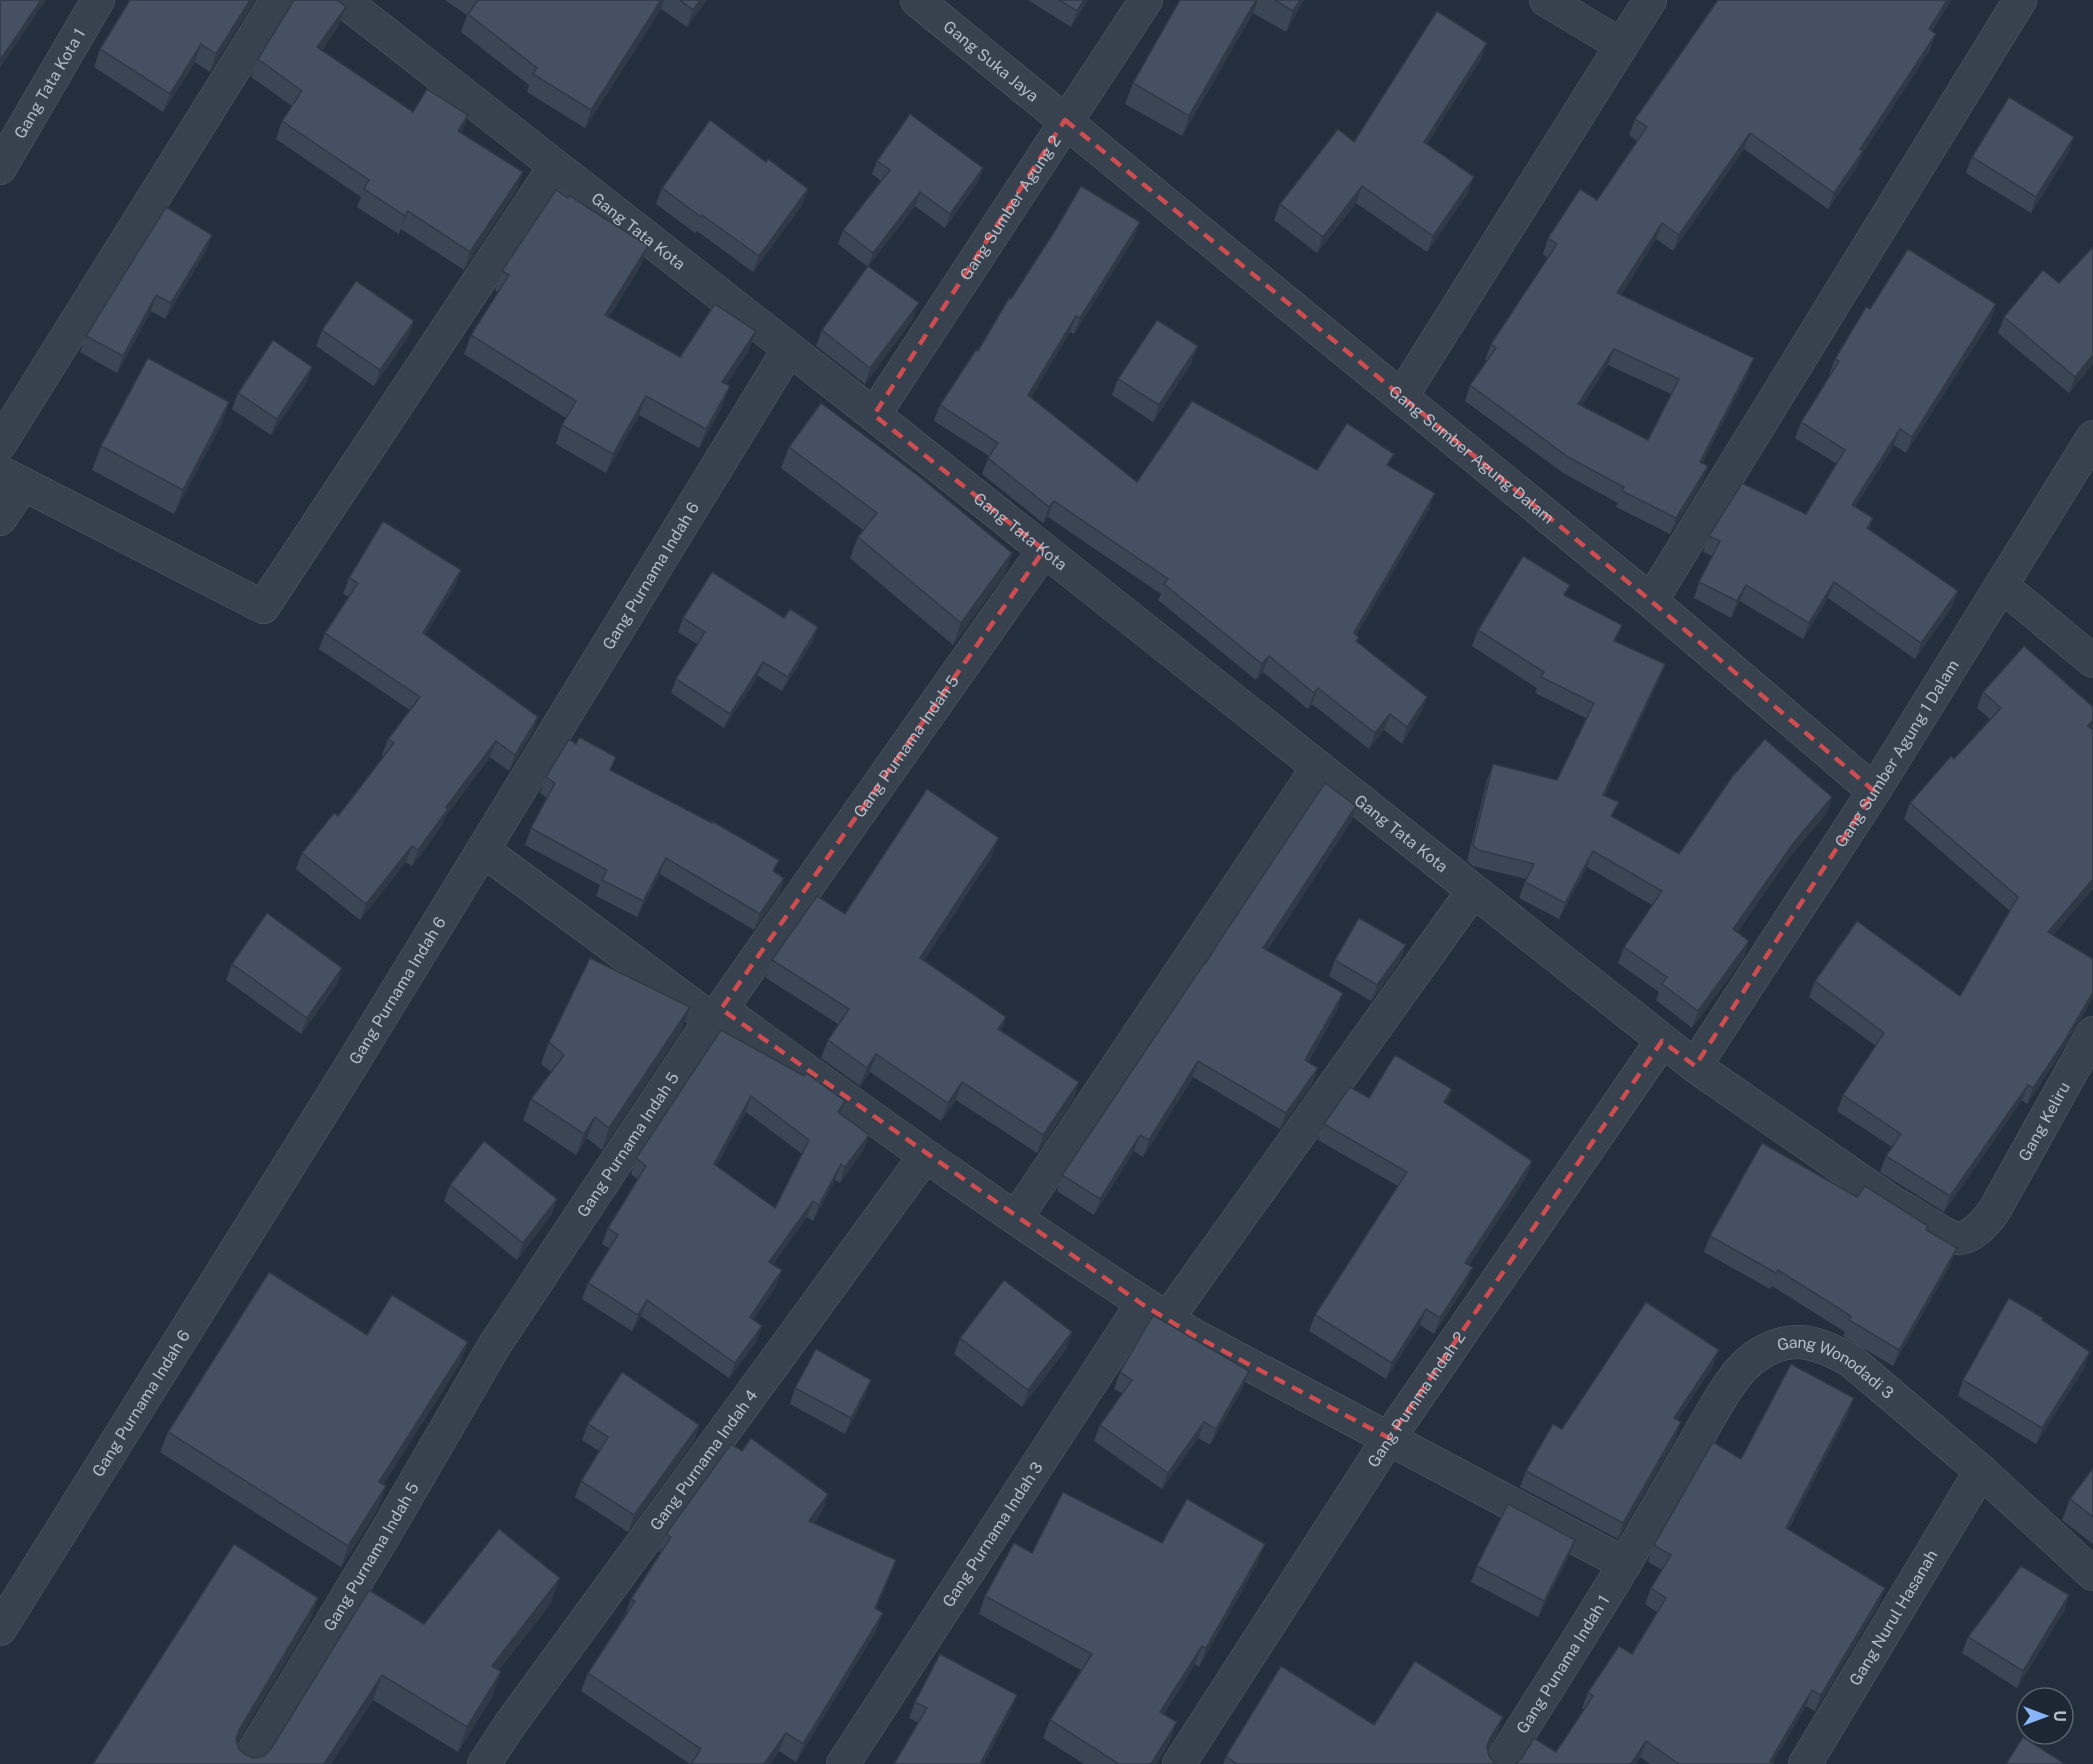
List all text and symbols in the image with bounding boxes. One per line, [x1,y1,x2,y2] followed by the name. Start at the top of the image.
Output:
[940,16,1043,105] street label: Gang Suka Jaya
[10,25,89,142] street label: Gang Tata Kota 1
[956,132,1064,284] street label: Gang Sumber Agung 2
[588,188,689,273] street label: Gang Tata Kota
[1386,381,1558,527] street label: Gang Sumber Agung Dalam
[970,488,1071,574] street label: Gang Tata Kota
[598,498,703,653] street label: Gang Purnama Indah 6
[1831,656,1962,851] street label: Gang Sumber Agung 1 Dalam
[849,671,963,821] street label: Gang Purnama Indah 5
[1351,790,1452,876] street label: Gang Tata Kota
[345,913,449,1068] street label: Gang Purnama Indah 6
[573,1068,683,1220] street label: Gang Purnama Indah 5
[2014,1078,2074,1164] street label: Gang Keliru
[88,1326,194,1480] street label: Gang Purnama Indah 6
[1363,1328,1469,1471] street label: Gang Purnma Indah 2
[1775,1332,1898,1402] street label: Gang Wonodadi 3
[646,1386,761,1534] street label: Gang Purnama Indah 4
[938,1458,1046,1611] street label: Gang Purnama Indah 3
[319,1479,422,1634] street label: Gang Purnama Indah 5
[1845,1546,1941,1689] street label: Gang Nurul Hasanah
[1512,1591,1613,1737] street label: Gang Punama Indah 1
[2015,1686,2075,1746] north arrow
[2050,1710,2069,1722] text: U

